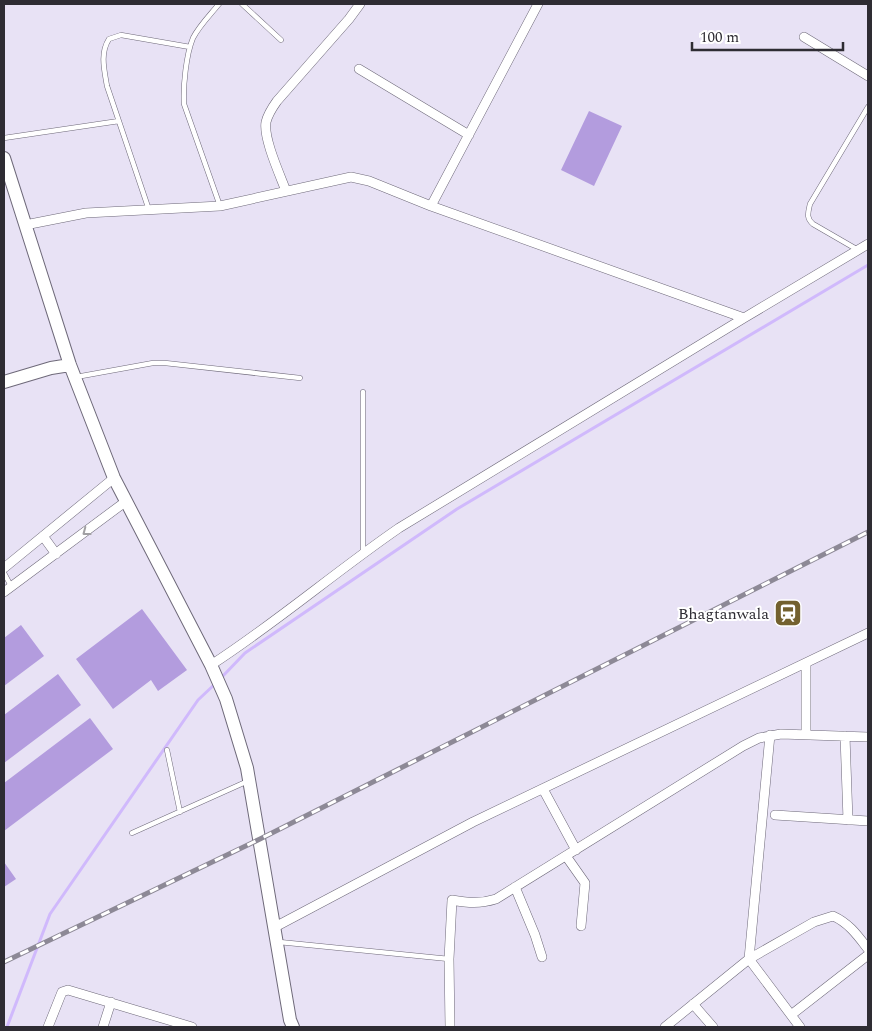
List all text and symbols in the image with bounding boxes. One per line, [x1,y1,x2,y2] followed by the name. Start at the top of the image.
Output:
[692,20,843,52] scale bar
[700,26,739,49] text: 100 m
[83,526,92,534] one-way arrow
[773,598,803,628] station icon: Bhagtanwala
[678,602,769,626] place label: Bhagtanwala

